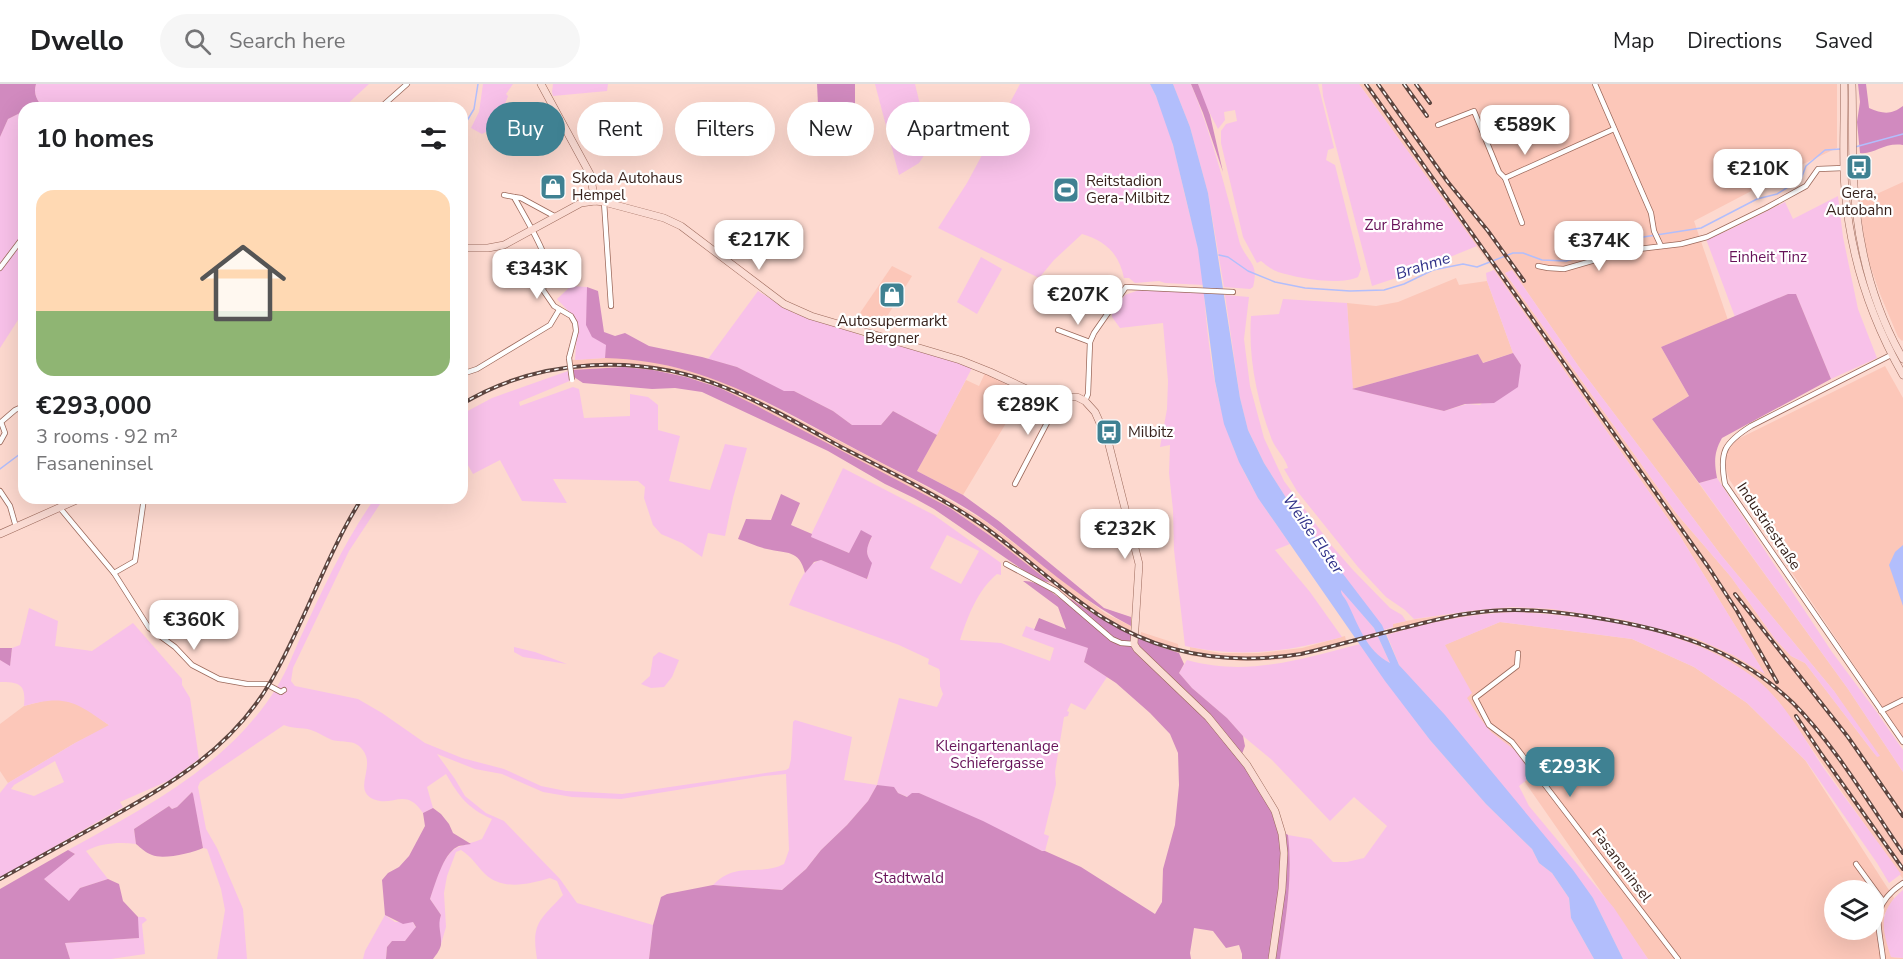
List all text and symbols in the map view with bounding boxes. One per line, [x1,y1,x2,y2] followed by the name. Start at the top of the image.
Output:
[160,14,580,68] search box
[30,22,124,60] text: Dwello
[181,25,214,58] icon: search
[229,26,346,56] text: Search here
[1613,27,1654,55] text: Map
[1687,27,1782,55] text: Directions
[1815,27,1873,55] text: Saved
[486,102,565,156] chip: Buy
[577,102,663,156] chip: Rent
[675,102,775,156] chip: Filters
[787,102,874,156] chip: New
[886,102,1030,156] chip: Apartment
[1483,105,1567,156] pin: €589K
[1494,111,1556,138] text: €589K
[36,121,154,156] text: 10 homes
[417,122,450,155] icon: filters
[1716,149,1800,200] pin: €210K
[1844,152,1874,182] bus stop icon: Gera, Autobahn
[1727,155,1789,182] text: €210K
[572,168,682,205] place label: Skoda Autohaus Hempel
[1086,171,1170,208] place label: Reitstadion Gera-Milbitz
[538,172,568,202] shop icon: Skoda Autohaus Hempel
[1051,175,1081,205] sports icon: Reitstadion Gera-Milbitz
[1826,183,1892,220] place label: Gera, Autobahn
[1364,215,1444,235] park label: Zur Brahme
[717,220,801,271] pin: €217K
[1557,221,1641,272] pin: €374K
[728,226,790,253] text: €217K
[1568,227,1630,254] text: €374K
[189,229,297,337] icon: home
[1393,247,1454,285] water label: Brahme
[1729,247,1807,267] park label: Einheit Tinz
[495,249,579,300] pin: €343K
[506,255,568,282] text: €343K
[1036,275,1120,326] pin: €207K
[877,280,907,310] shop icon: Autosupermarkt Bergner
[1047,281,1109,308] text: €207K
[837,311,947,348] place label: Autosupermarkt Bergner
[986,385,1070,436] pin: €289K
[36,388,152,423] text: €293,000
[997,391,1059,418] text: €289K
[1094,417,1124,447] bus stop icon: Milbitz
[1128,422,1173,442] place label: Milbitz
[36,423,178,450] text: 3 rooms · 92 m²
[36,450,153,477] text: Fasaneninsel
[1732,478,1806,574] street label: Industriestraße
[1277,490,1349,579] water label: Weiße Elster
[1083,509,1167,560] pin: €232K
[1094,515,1156,542] text: €232K
[152,600,236,651] pin: €360K
[163,606,225,633] text: €360K
[935,736,1059,773] park label: Kleingartenanlage Schiefergasse
[1528,747,1612,798] pin: €293K
[1539,753,1601,780] text: €293K
[1588,824,1657,906] street label: Fasaneninsel
[874,868,944,888] park label: Stadtwald
[1824,880,1884,940] map controls
[1824,880,1884,940] button: layers

